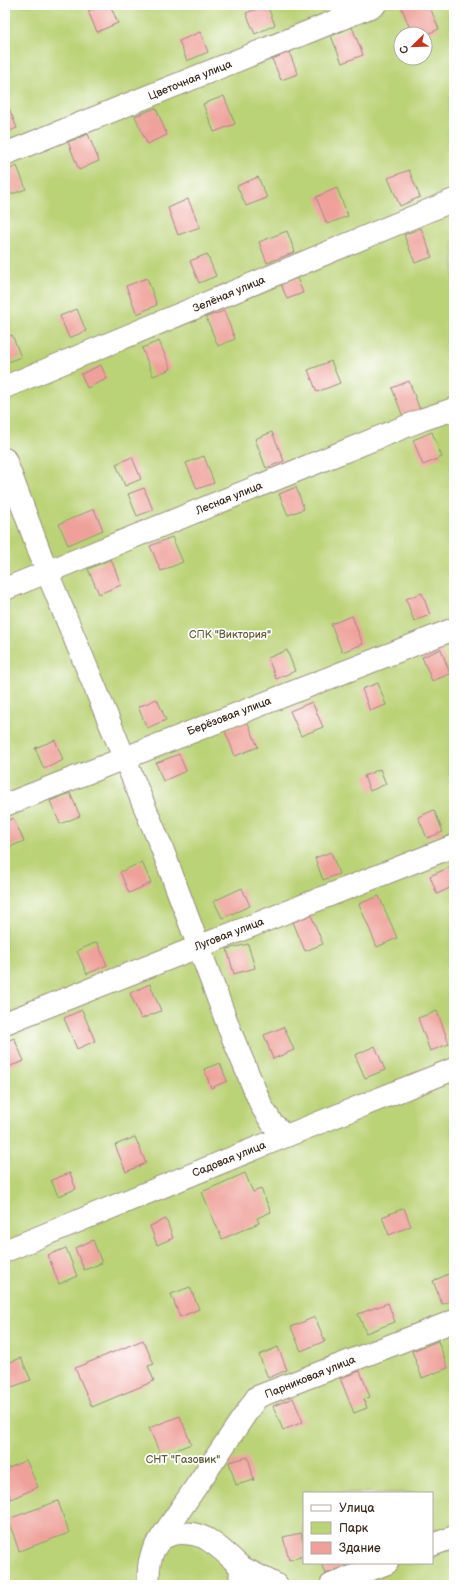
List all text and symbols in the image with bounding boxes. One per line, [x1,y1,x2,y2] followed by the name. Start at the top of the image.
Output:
[393,26,433,66] north arrow
[397,43,412,56] text: С
[146,57,234,103] street label: Цветочная улица
[191,273,267,315] street label: Зелёная улица
[193,479,265,518] street label: Лесная улица
[189,628,271,641] park label: СПК "Виктория"
[185,694,273,738] street label: Берёзовая улица
[191,915,266,954] street label: Луговая улица
[190,1138,268,1180] street label: Садовая улица
[263,1353,358,1401] street label: Парниковая улица
[146,1453,220,1466] park label: СНТ "Газовик"
[303,1492,433,1564] legend
[339,1501,375,1516] text: Улица
[339,1521,369,1536] text: Парк
[339,1541,381,1556] text: Здание

